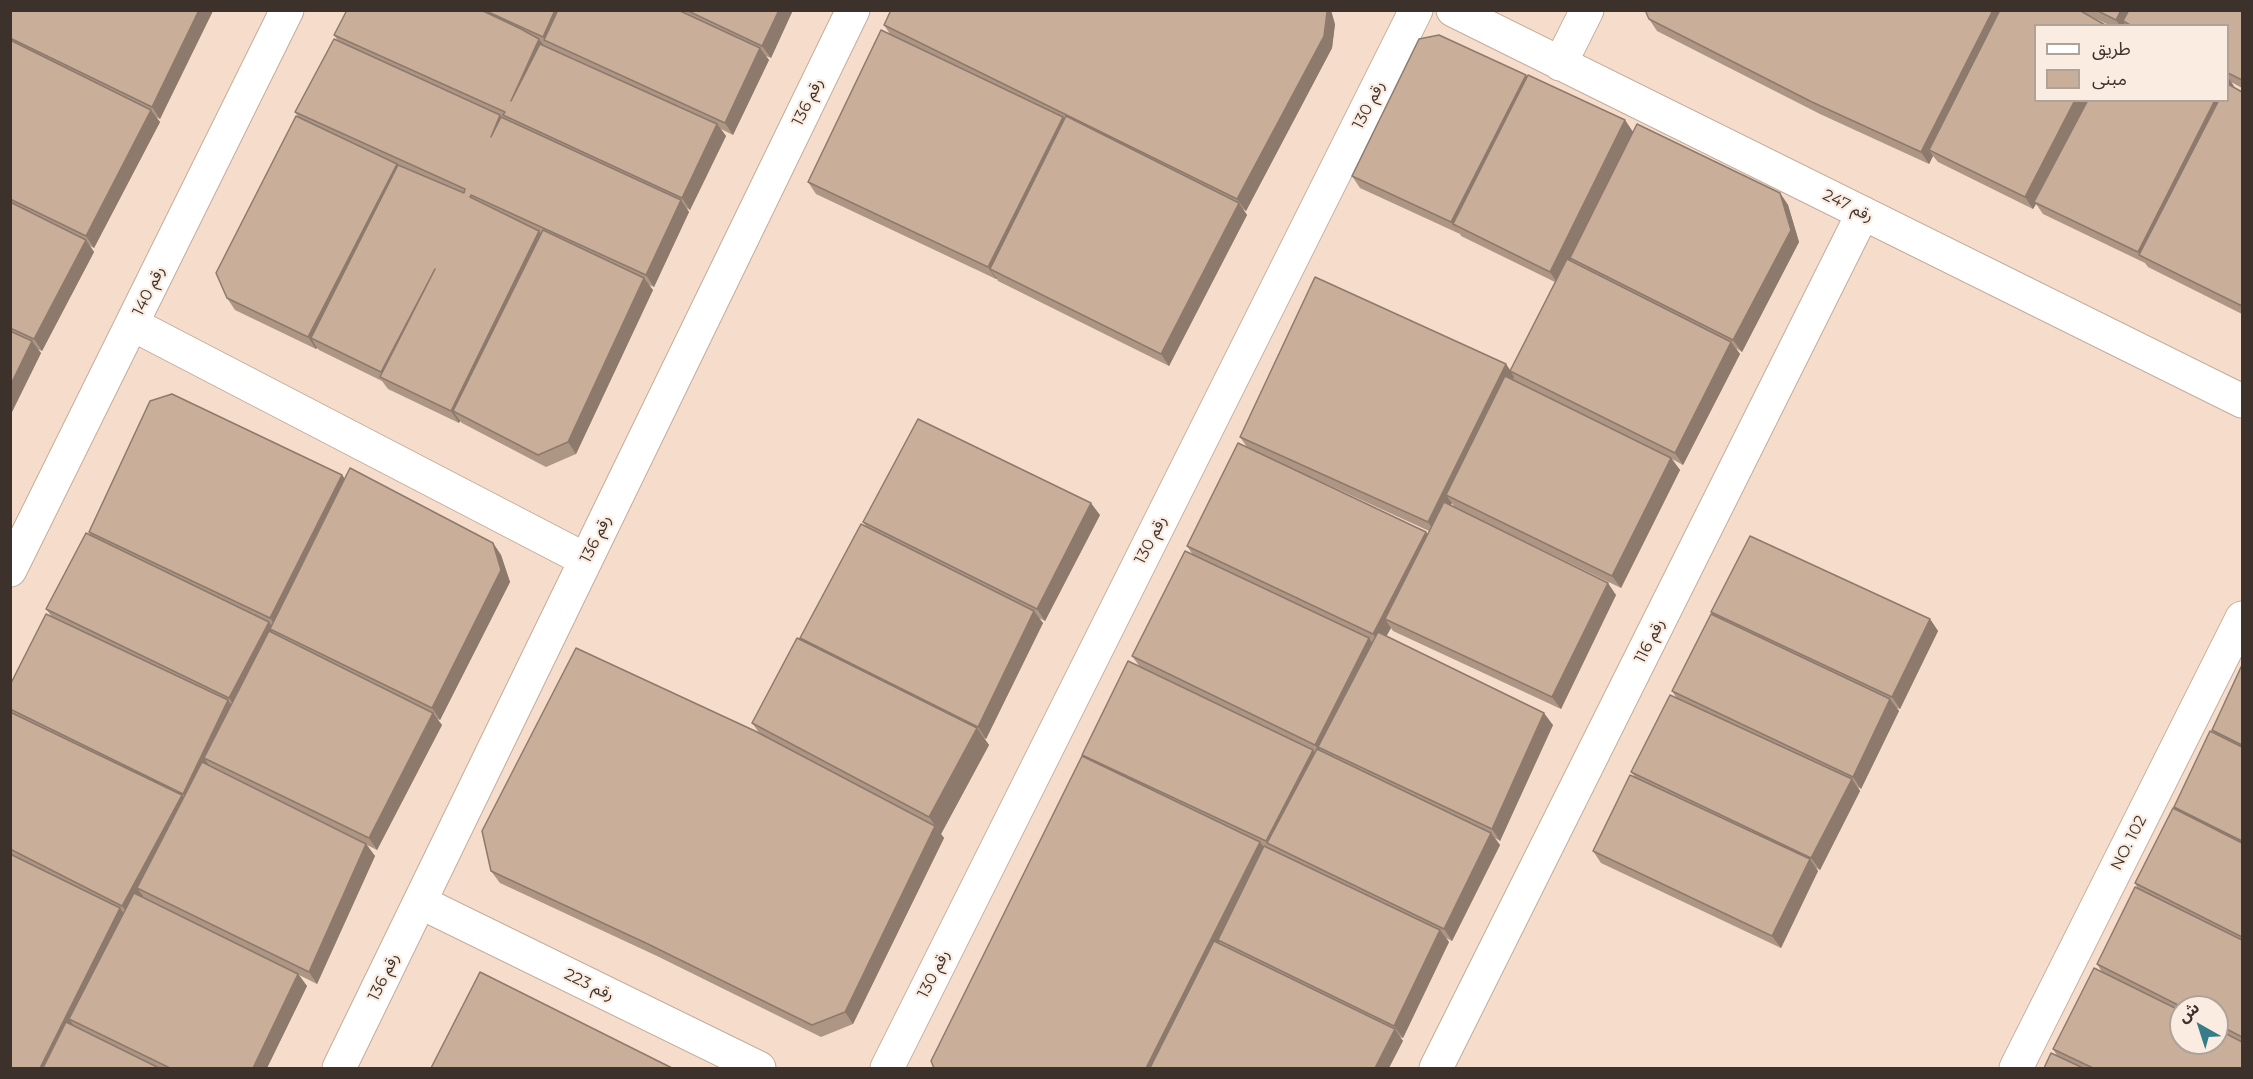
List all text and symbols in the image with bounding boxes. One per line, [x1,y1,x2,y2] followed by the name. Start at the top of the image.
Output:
[2034,24,2229,102] legend
[2092,38,2131,60] text: طريق
[2092,68,2127,90] text: مبنى
[788,75,828,129] street label: رقم 136
[1349,78,1389,132] street label: رقم 130
[1820,186,1876,226] street label: رقم 247
[129,263,169,319] street label: رقم 140
[576,512,616,566] street label: رقم 136
[1131,513,1171,567] street label: رقم 130
[1631,616,1669,666] street label: رقم 116
[2107,812,2151,874] street label: NO. 102
[914,947,954,1001] street label: رقم 130
[364,950,404,1004] street label: رقم 136
[561,965,617,1005] street label: رقم 223
[2169,995,2229,1055] north arrow
[2174,998,2203,1026] text: ش

